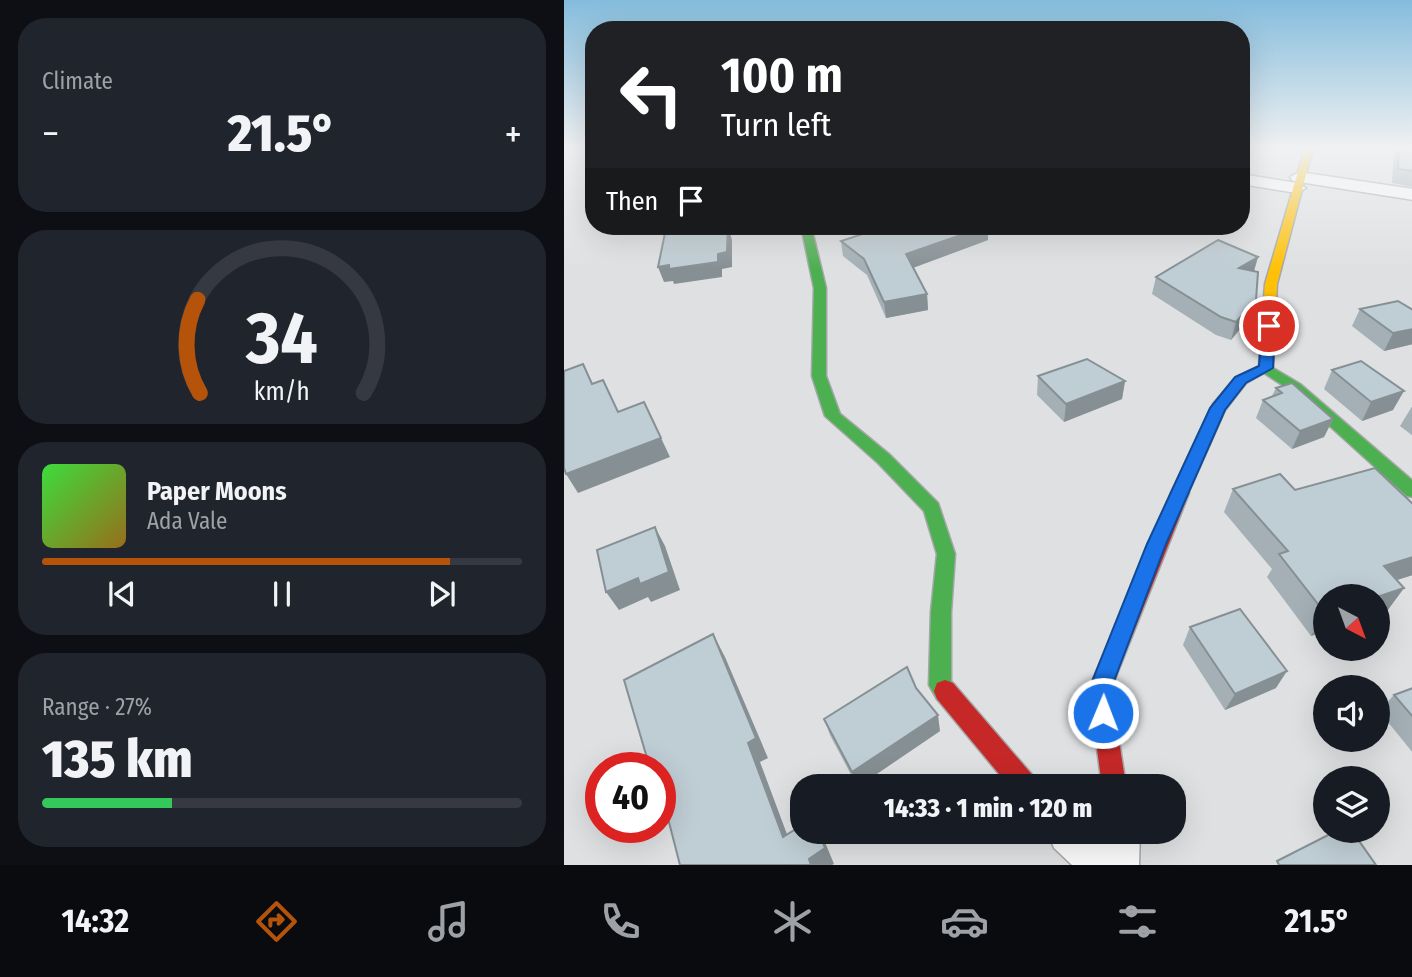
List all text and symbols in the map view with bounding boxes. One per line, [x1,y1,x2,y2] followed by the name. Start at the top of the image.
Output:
[721,46,843,105] text: 100 m
[606,49,697,140] icon: left
[42,67,113,95] text: Climate
[228,102,336,165] text: 21.5°
[721,106,831,144] text: Turn left
[42,111,59,157] text: −
[505,111,522,157] text: +
[672,182,710,220] icon: arrive
[606,186,658,217] text: Then
[245,295,318,382] text: 34
[1239,296,1299,356] pin
[1250,307,1288,345] icon: arrive
[254,376,310,406] text: km/h
[147,476,287,507] text: Paper Moons
[147,507,227,535] text: Ada Vale
[103,575,141,613] icon: previous
[263,575,301,613] icon: pause
[423,575,461,613] icon: next
[1313,584,1390,662] north arrow
[1313,584,1390,843] map controls
[1313,675,1390,752] button: sound
[1066,676,1140,750] position arrow
[42,693,152,721] text: Range · 27%
[42,728,193,791] text: 135 km
[585,752,676,843] speed limit sign: 40
[1313,766,1390,843] button: layers
[884,793,1092,824] text: 14:33 · 1 min · 120 m
[252,897,301,946] icon: directions
[424,897,473,946] icon: music
[596,897,645,946] icon: phone
[768,897,817,946] icon: climate
[940,897,989,946] icon: car
[1113,897,1162,946] icon: filters
[62,902,129,940] text: 14:32
[1285,902,1350,940] text: 21.5°

